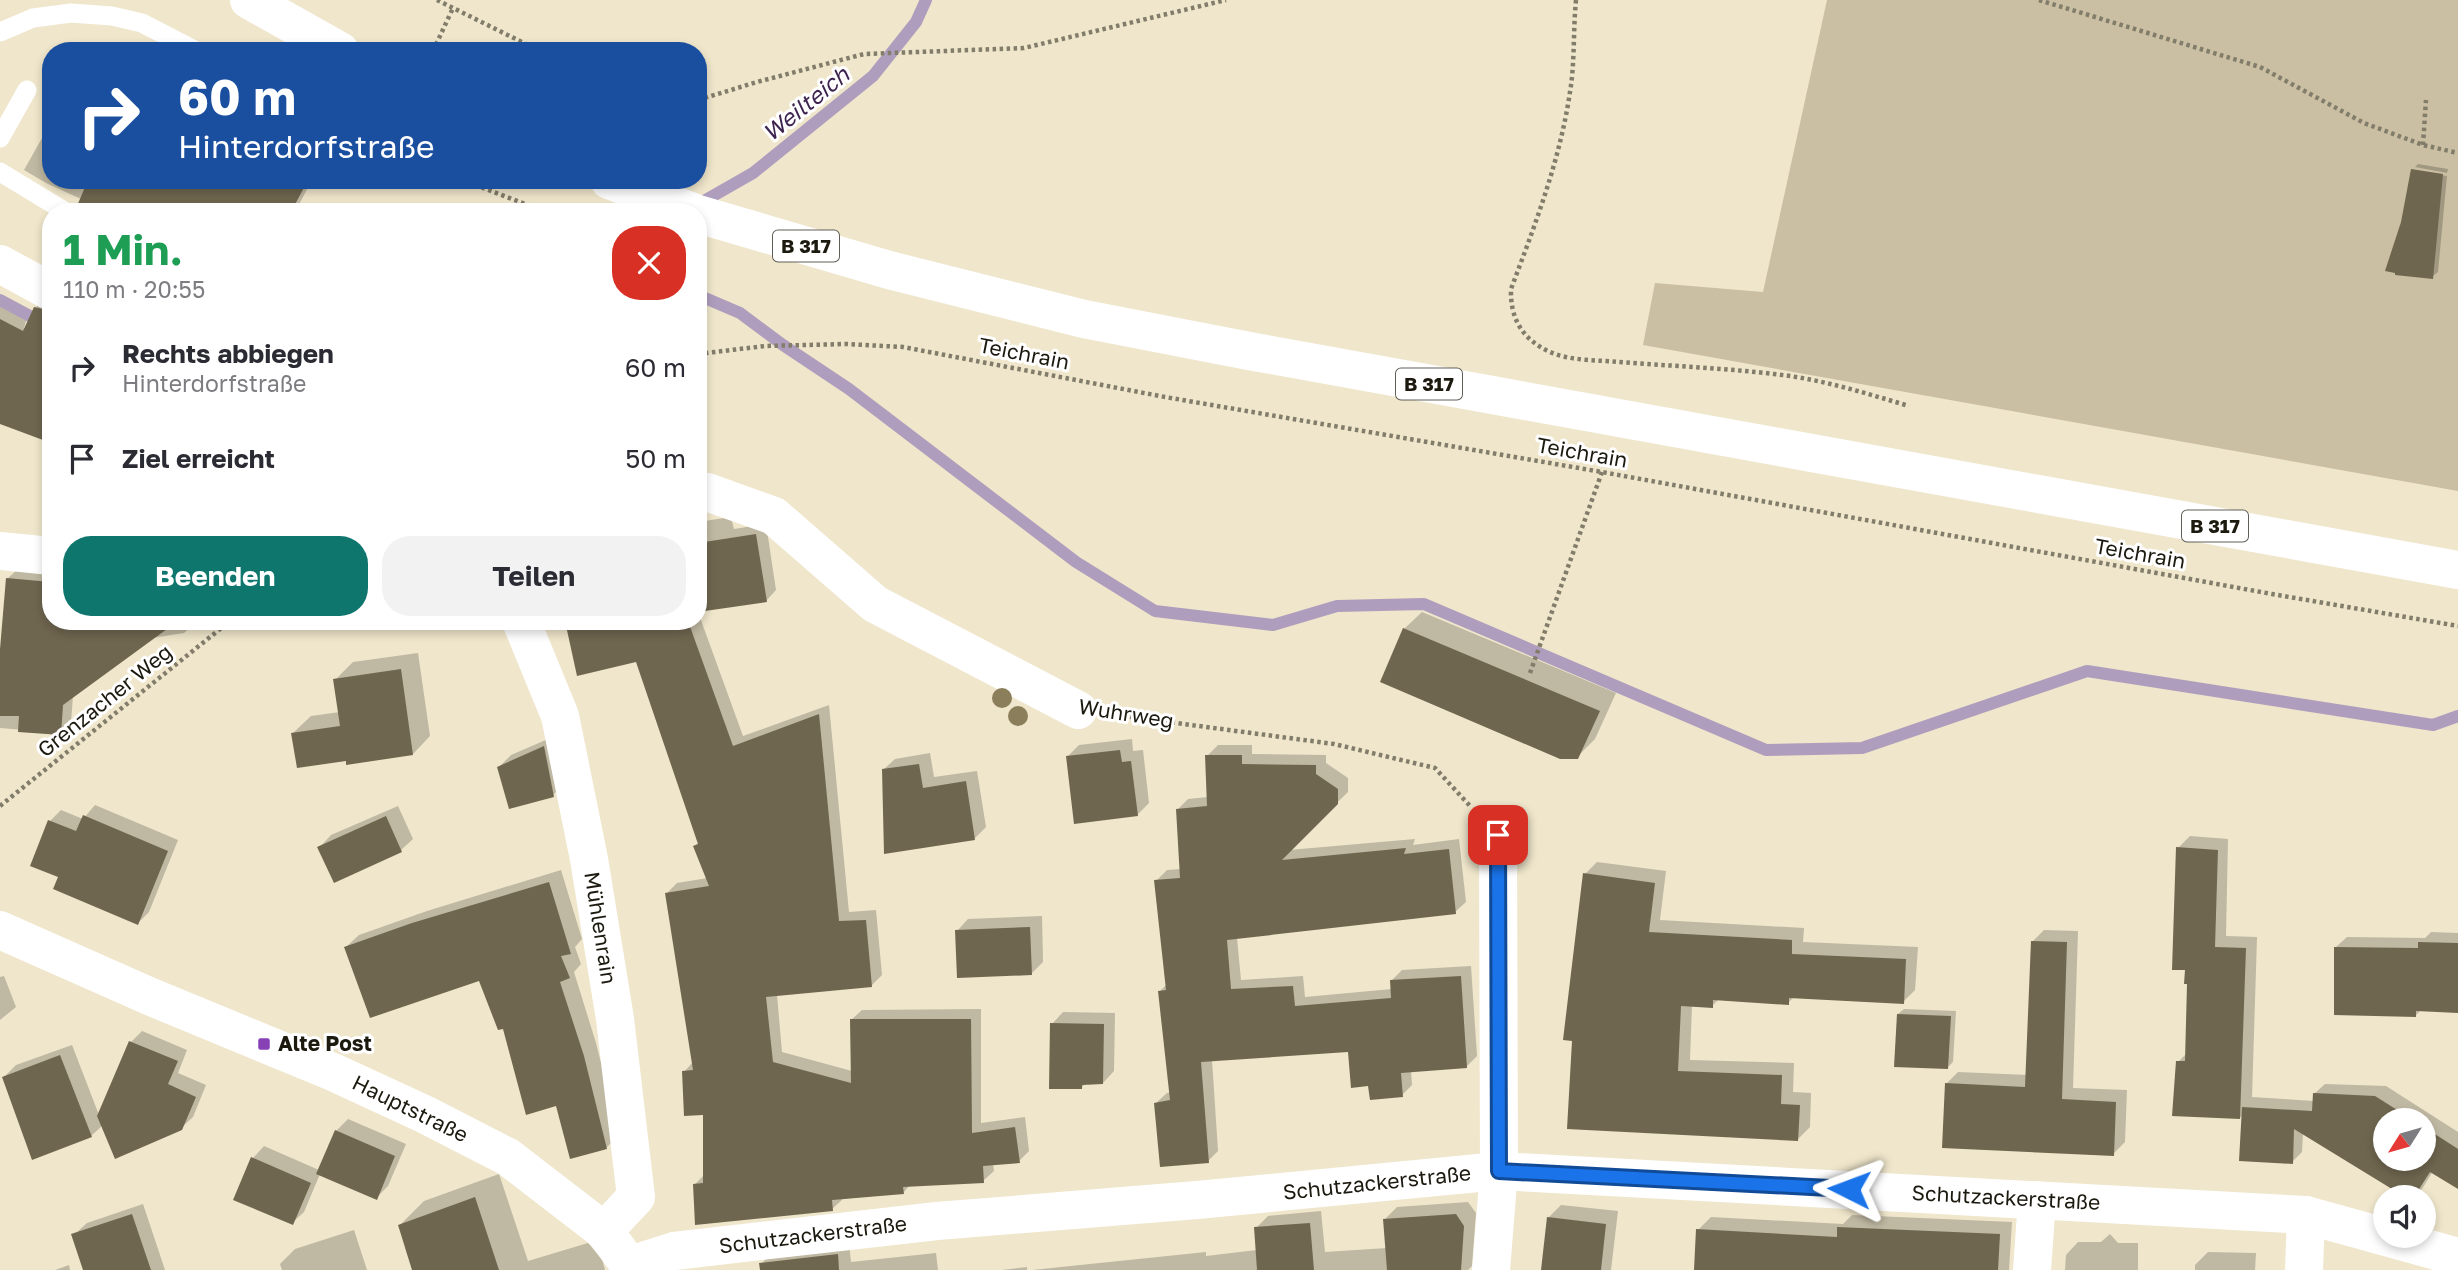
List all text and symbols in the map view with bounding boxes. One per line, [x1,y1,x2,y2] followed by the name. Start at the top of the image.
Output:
[757,59,855,146] water label: Weilteich
[178,67,296,126] text: 60 m
[63,70,154,161] icon: right
[178,127,435,165] text: Hinterdorfstraße
[63,224,183,274] text: 1 Min.
[612,226,686,300] button: close
[773,230,839,262] road number: B 317
[63,275,205,303] text: 110 m · 20:55
[977,332,1072,375] street label: Teichrain
[122,338,334,369] text: Rechts abbiegen
[63,349,101,387] icon: right
[625,352,686,383] text: 60 m
[1396,368,1462,400] road number: B 317
[122,369,306,397] text: Hinterdorfstraße
[1535,431,1630,473] street label: Teichrain
[63,440,101,478] icon: arrive
[122,443,275,474] text: Ziel erreicht
[625,443,686,474] text: 50 m
[2182,510,2248,541] road number: B 317
[2093,532,2188,574] street label: Teichrain
[63,536,368,616] button: Beenden
[382,536,686,616] button: Teilen
[32,638,177,762] street label: Grenzacher Weg
[1077,693,1176,733] street label: Wuhrweg
[1468,805,1528,865] pin
[1479,816,1517,854] icon: arrive
[579,870,623,986] street label: Mühlenrain
[278,1030,372,1056] place label: Alte Post
[256,1036,272,1052] marker: Alte Post
[348,1069,473,1147] street label: Hauptstraße
[2373,1108,2436,1171] north arrow
[2373,1108,2436,1248] map controls
[1812,1152,1886,1226] position arrow
[1282,1159,1472,1205] street label: Schutzackerstraße
[1911,1179,2101,1215] street label: Schutzackerstraße
[2373,1185,2436,1248] button: sound
[718,1210,908,1258] street label: Schutzackerstraße

